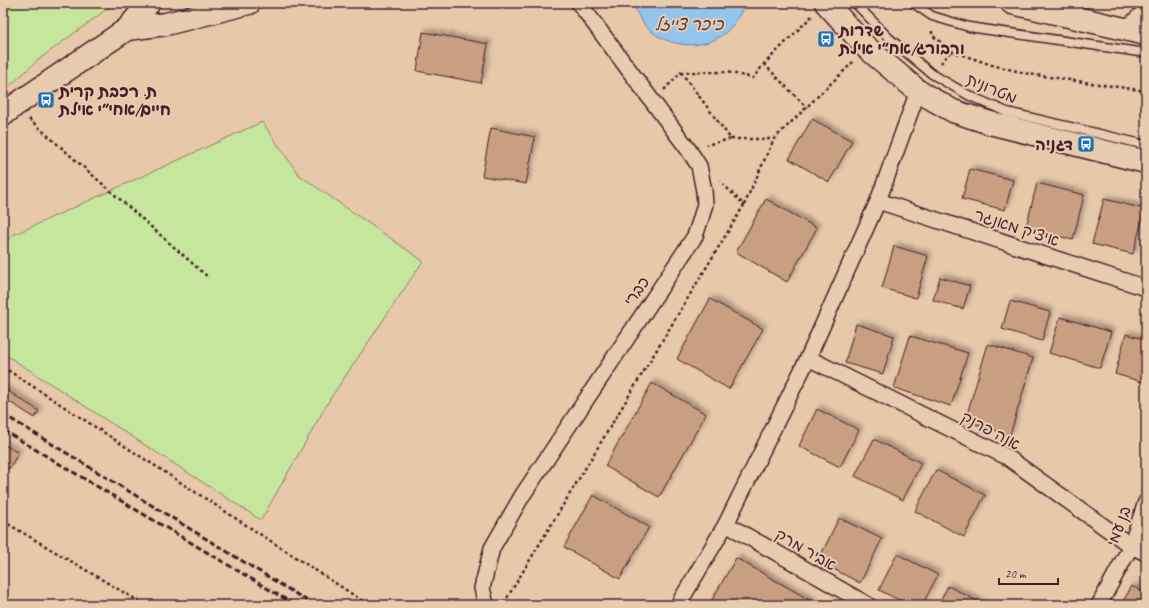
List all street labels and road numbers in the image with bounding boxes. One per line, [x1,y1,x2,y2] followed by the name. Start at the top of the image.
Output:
[963,69,1020,109] street label: מטרונית
[972,205,1062,251] street label: איציק מאנגר
[620,273,654,310] street label: כברי
[958,407,1024,455] street label: אנה פרנק
[1102,503,1136,549] street label: בן עמי
[771,524,840,575] street label: אביר מרק

